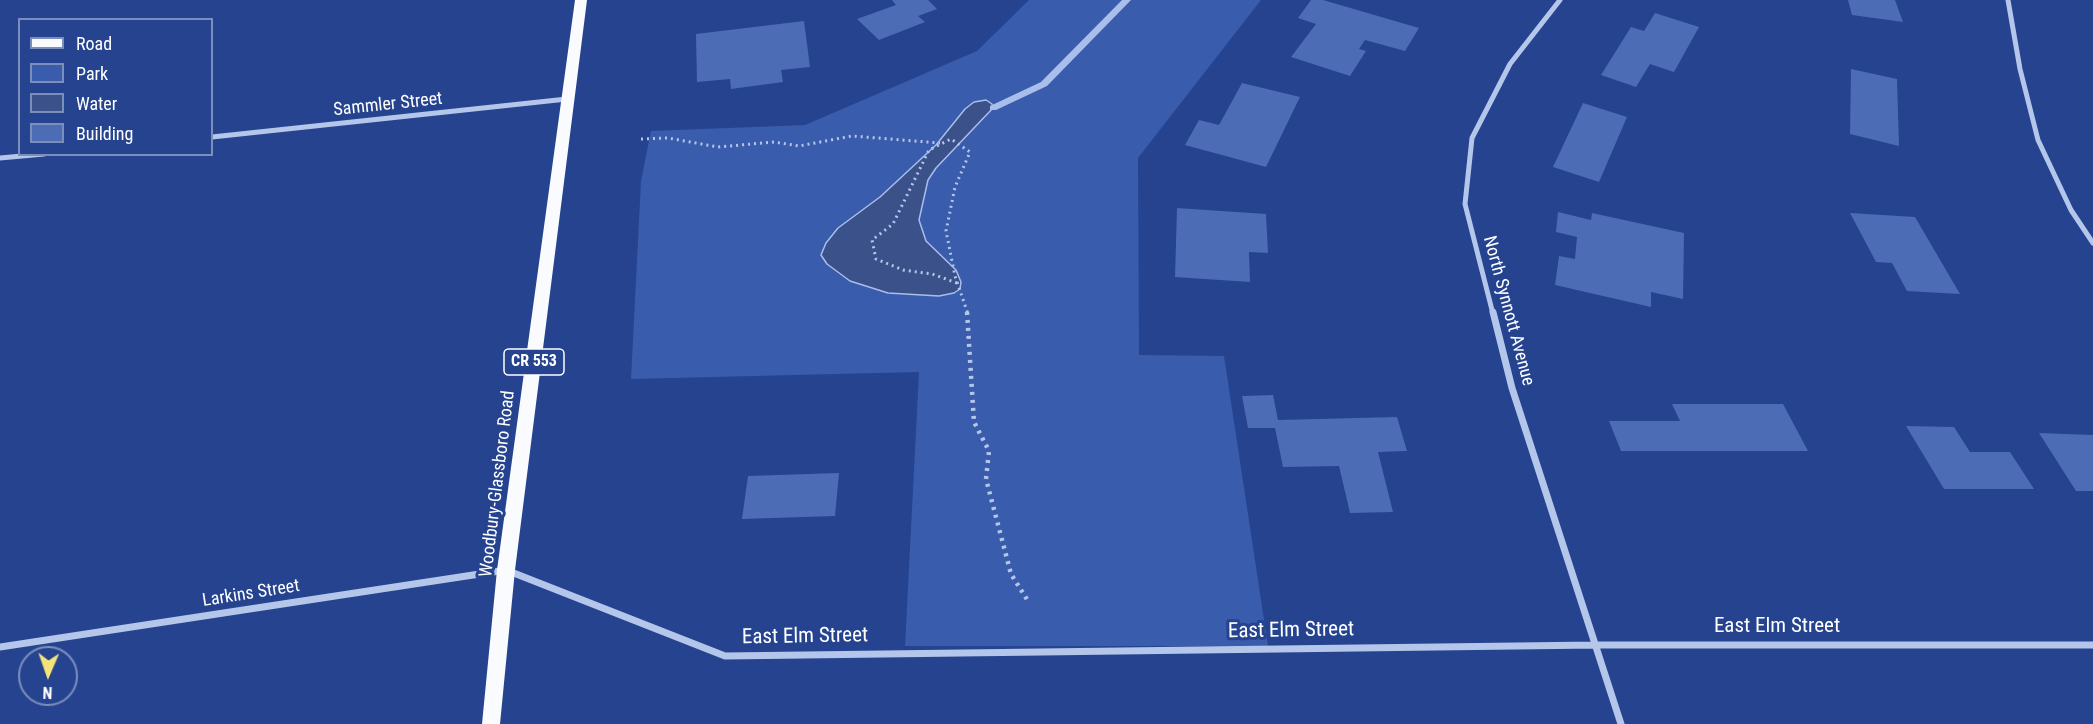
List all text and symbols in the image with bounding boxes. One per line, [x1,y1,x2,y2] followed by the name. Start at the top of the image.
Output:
[18,18,213,156] legend
[76,33,112,54] text: Road
[76,63,108,84] text: Park
[332,89,444,121] street label: Sammler Street
[76,93,117,114] text: Water
[76,123,133,144] text: Building
[1478,234,1538,388] street label: North Synnott Avenue
[504,349,564,375] road number: CR 553
[476,389,520,579] street label: Woodbury-Glassboro Road
[201,576,301,612] street label: Larkins Street
[1714,614,1840,640] street label: East Elm Street
[1228,617,1354,645] street label: East Elm Street
[742,623,868,651] street label: East Elm Street
[18,646,78,706] north arrow
[42,683,53,702] text: N

